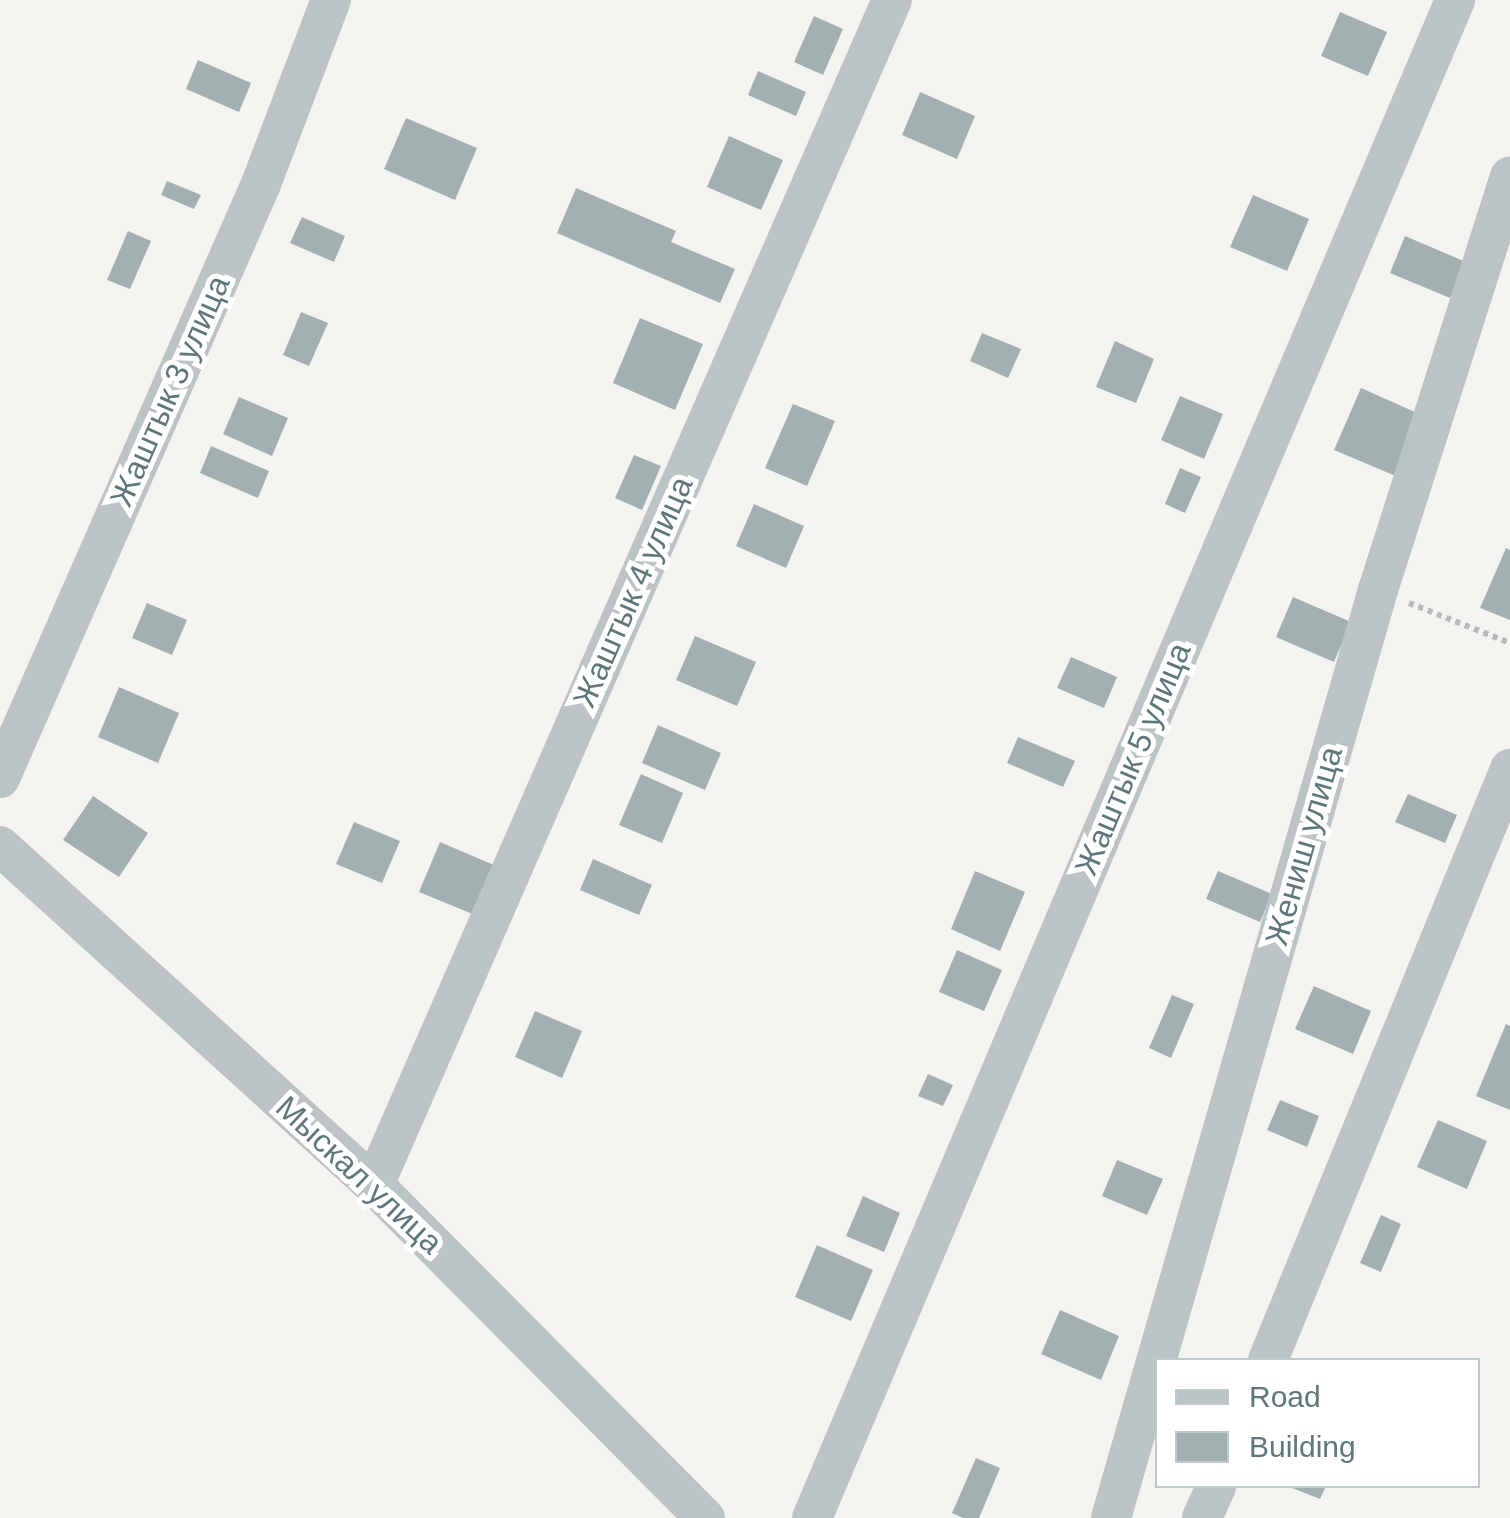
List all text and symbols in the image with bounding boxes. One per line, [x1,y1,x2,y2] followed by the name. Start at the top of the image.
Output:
[102,270,238,512] street label: Жаштык 3 улица
[565,471,701,713] street label: Жаштык 4 улица
[1067,637,1199,881] street label: Жаштык 5 улица
[1257,742,1351,950] street label: Жениш улица
[268,1088,450,1262] street label: Мыскал улица
[1155,1358,1480,1488] legend
[1249,1380,1321,1413] text: Road
[1249,1430,1356,1463] text: Building

